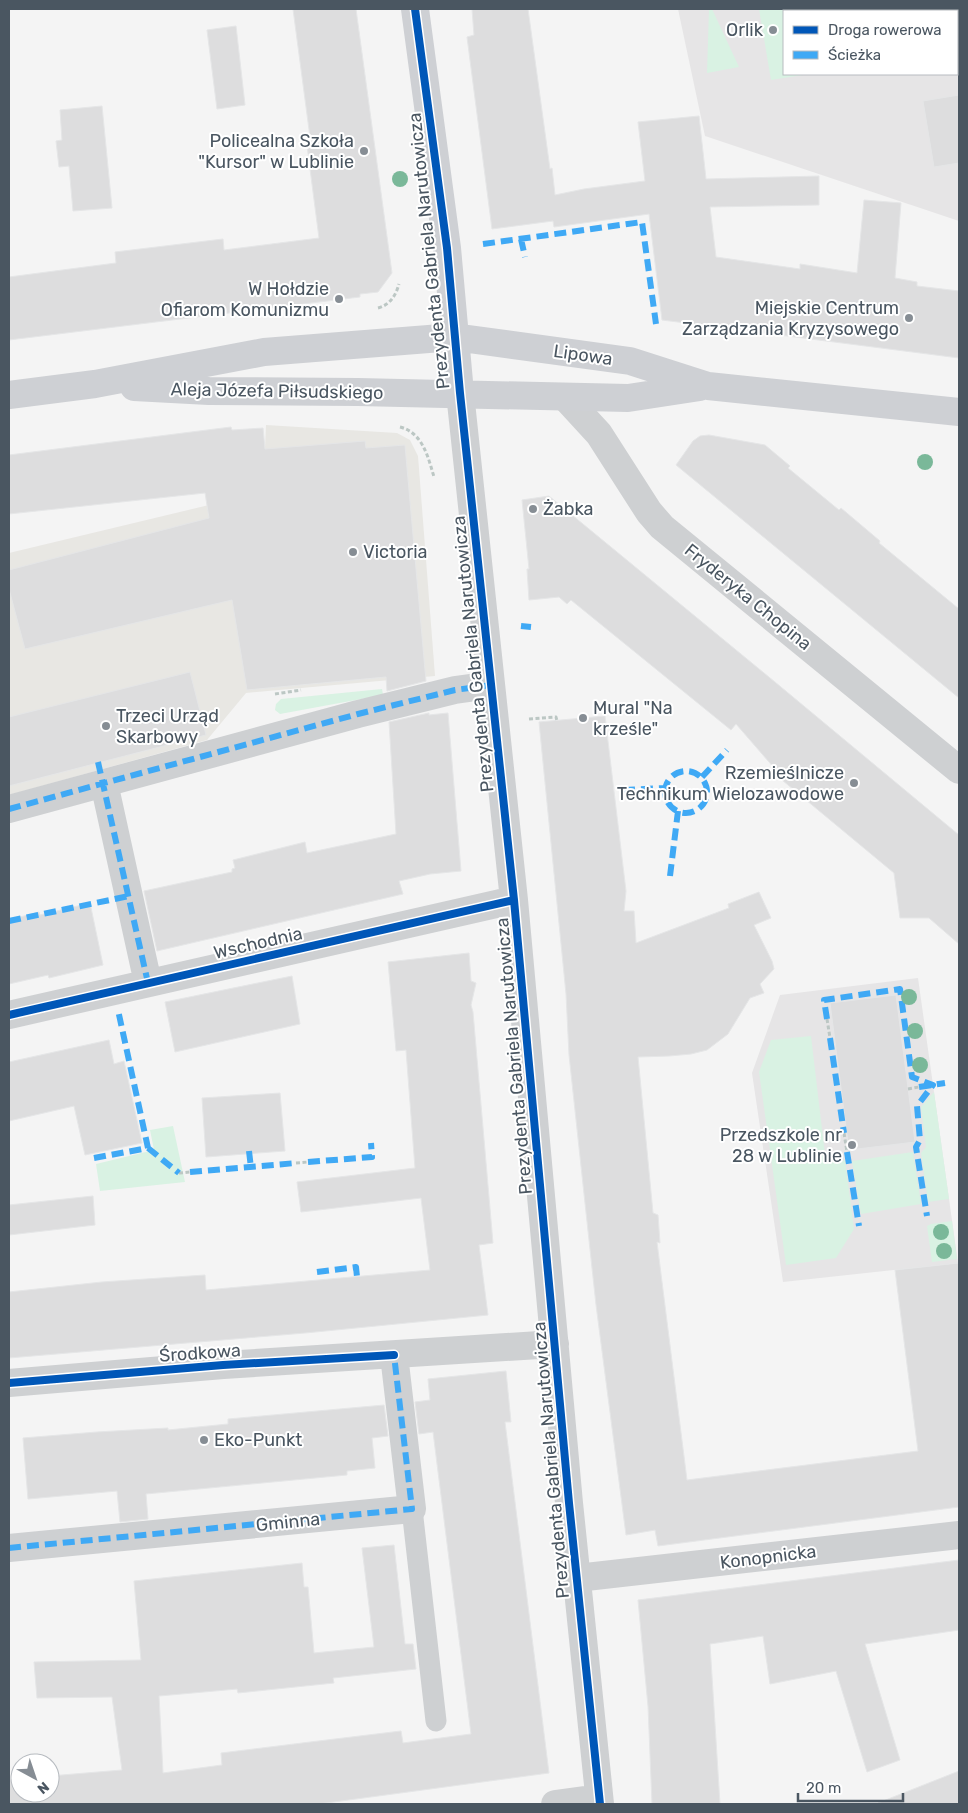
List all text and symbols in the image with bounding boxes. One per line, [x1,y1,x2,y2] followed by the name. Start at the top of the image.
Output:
[783,10,958,75] legend
[726,19,764,41] place label: Orlik
[828,21,942,39] text: Droga rowerowa
[767,24,779,36] marker: Orlik
[828,46,881,64] text: Ścieżka
[404,112,454,390] street label: Prezydenta Gabriela Narutowicza
[198,130,354,173] place label: Policealna Szkoła "Kursor" w Lublinie
[358,145,370,157] marker: Policealna Szkoła "Kursor" w Lublinie
[161,278,329,321] place label: W Hołdzie Ofiarom Komunizmu
[333,293,345,305] marker: W Hołdzie Ofiarom Komunizmu
[682,297,899,340] place label: Miejskie Centrum Zarządzania Kryzysowego
[903,312,915,324] marker: Miejskie Centrum Zarządzania Kryzysowego
[552,340,614,370] street label: Lipowa
[170,378,384,404] street label: Aleja Józefa Piłsudskiego
[543,498,594,520] place label: Żabka
[527,503,539,515] marker: Żabka
[448,515,498,793] street label: Prezydenta Gabriela Narutowicza
[680,539,816,655] street label: Fryderyka Chopina
[363,541,428,563] place label: Victoria
[347,546,359,558] marker: Victoria
[593,697,673,740] place label: Mural "Na krześle"
[116,705,219,748] place label: Trzeci Urząd Skarbowy
[577,712,589,724] marker: Mural "Na krześle"
[100,720,112,732] marker: Trzeci Urząd Skarbowy
[617,762,844,805] place label: Rzemieślnicze Technikum Wielozawodowe
[848,777,860,789] marker: Rzemieślnicze Technikum Wielozawodowe
[491,917,537,1195] street label: Prezydenta Gabriela Narutowicza
[211,922,305,964] street label: Wschodnia
[720,1124,842,1167] place label: Przedszkole nr 28 w Lublinie
[846,1139,858,1151] marker: Przedszkole nr 28 w Lublinie
[528,1321,574,1599] street label: Prezydenta Gabriela Narutowicza
[158,1339,242,1367] street label: Środkowa
[214,1429,302,1451] place label: Eko-Punkt
[198,1434,210,1446] marker: Eko-Punkt
[255,1508,321,1536] street label: Gminna
[719,1540,817,1574] street label: Konopnicka
[10,1753,60,1803] north arrow
[798,1770,903,1802] scale bar
[34,1778,52,1797] text: N
[806,1779,841,1797] text: 20 m

